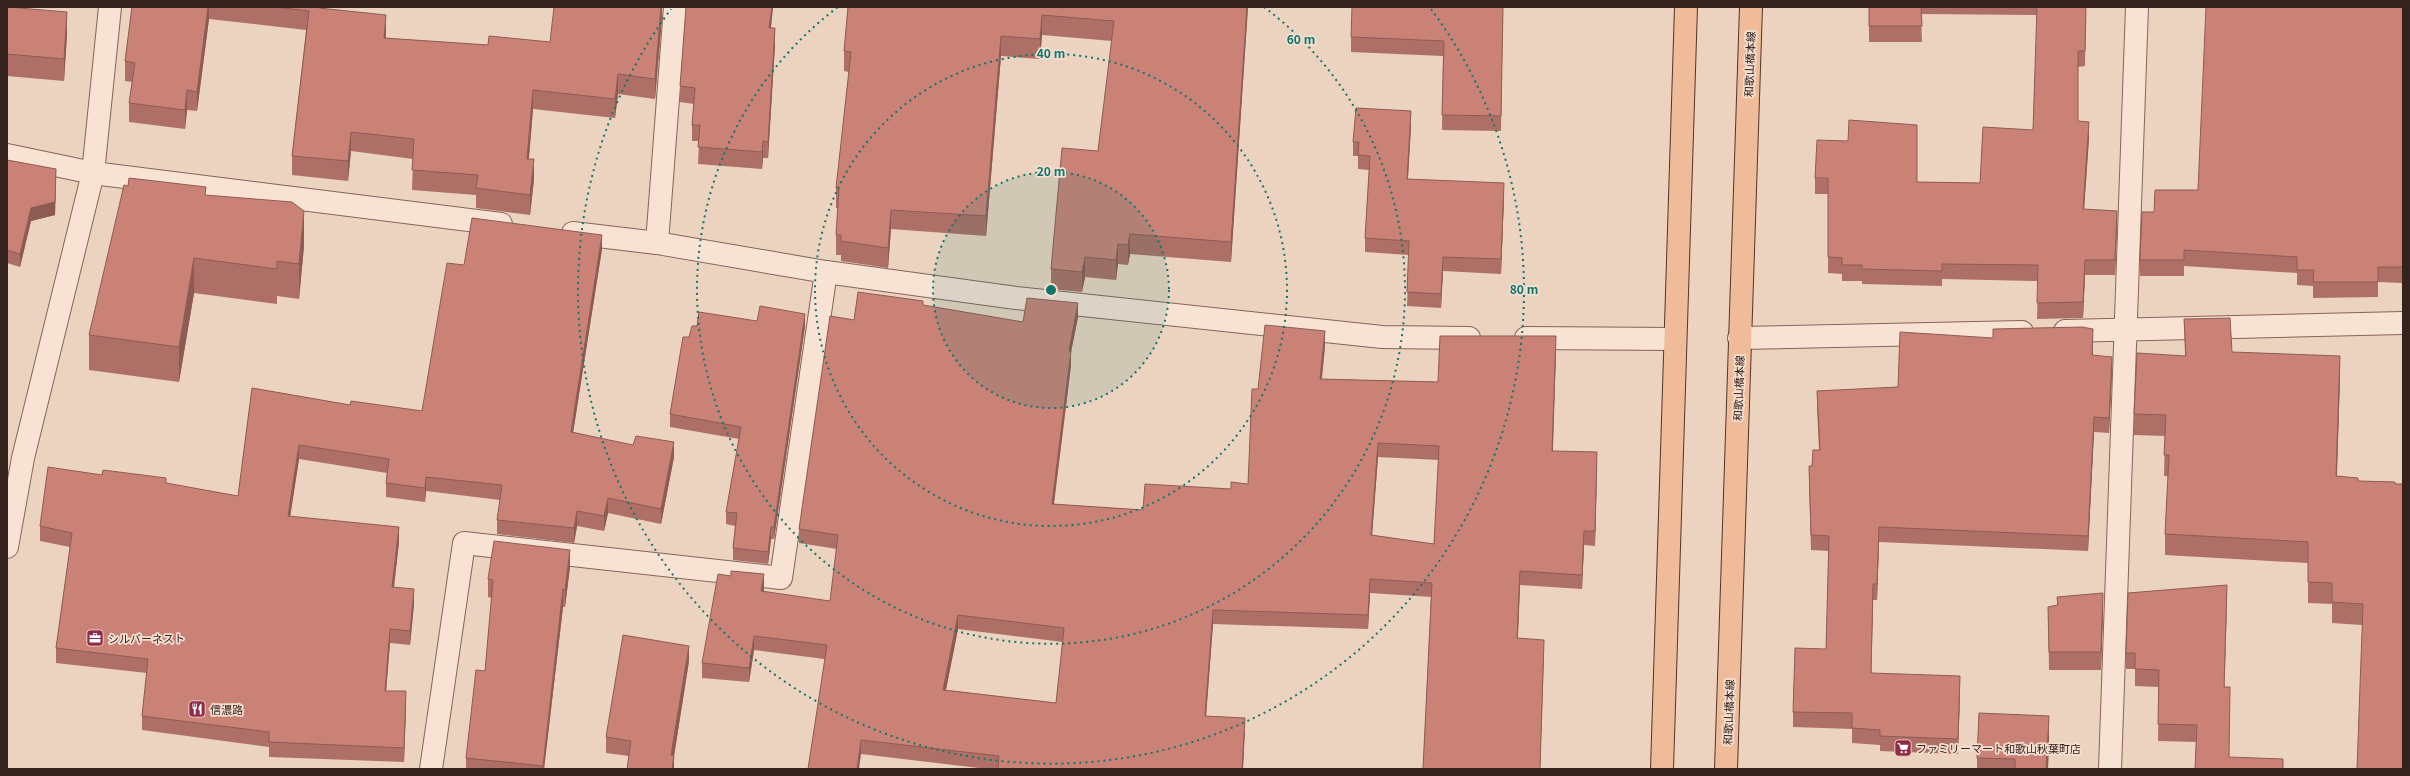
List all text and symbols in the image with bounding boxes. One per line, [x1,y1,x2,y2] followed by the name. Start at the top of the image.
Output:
[1287,30,1315,47] text: 60 m
[1740,31,1758,97] street label: 和歌山橋本線
[1037,44,1065,61] text: 40 m
[1037,162,1065,179] text: 20 m
[1510,280,1538,297] text: 80 m
[1044,283,1058,297] centre of rings
[1729,355,1747,421] street label: 和歌山橋本線
[85,628,105,648] office icon: シルバーネスト
[108,630,185,646] place label: シルバーネスト
[1719,679,1737,745] street label: 和歌山橋本線
[187,699,207,719] restaurant icon: 信濃路
[210,701,243,717] place label: 信濃路
[1893,738,1913,758] supermarket icon: ファミリーマート和歌山秋葉町店
[1916,740,2081,756] place label: ファミリーマート和歌山秋葉町店

